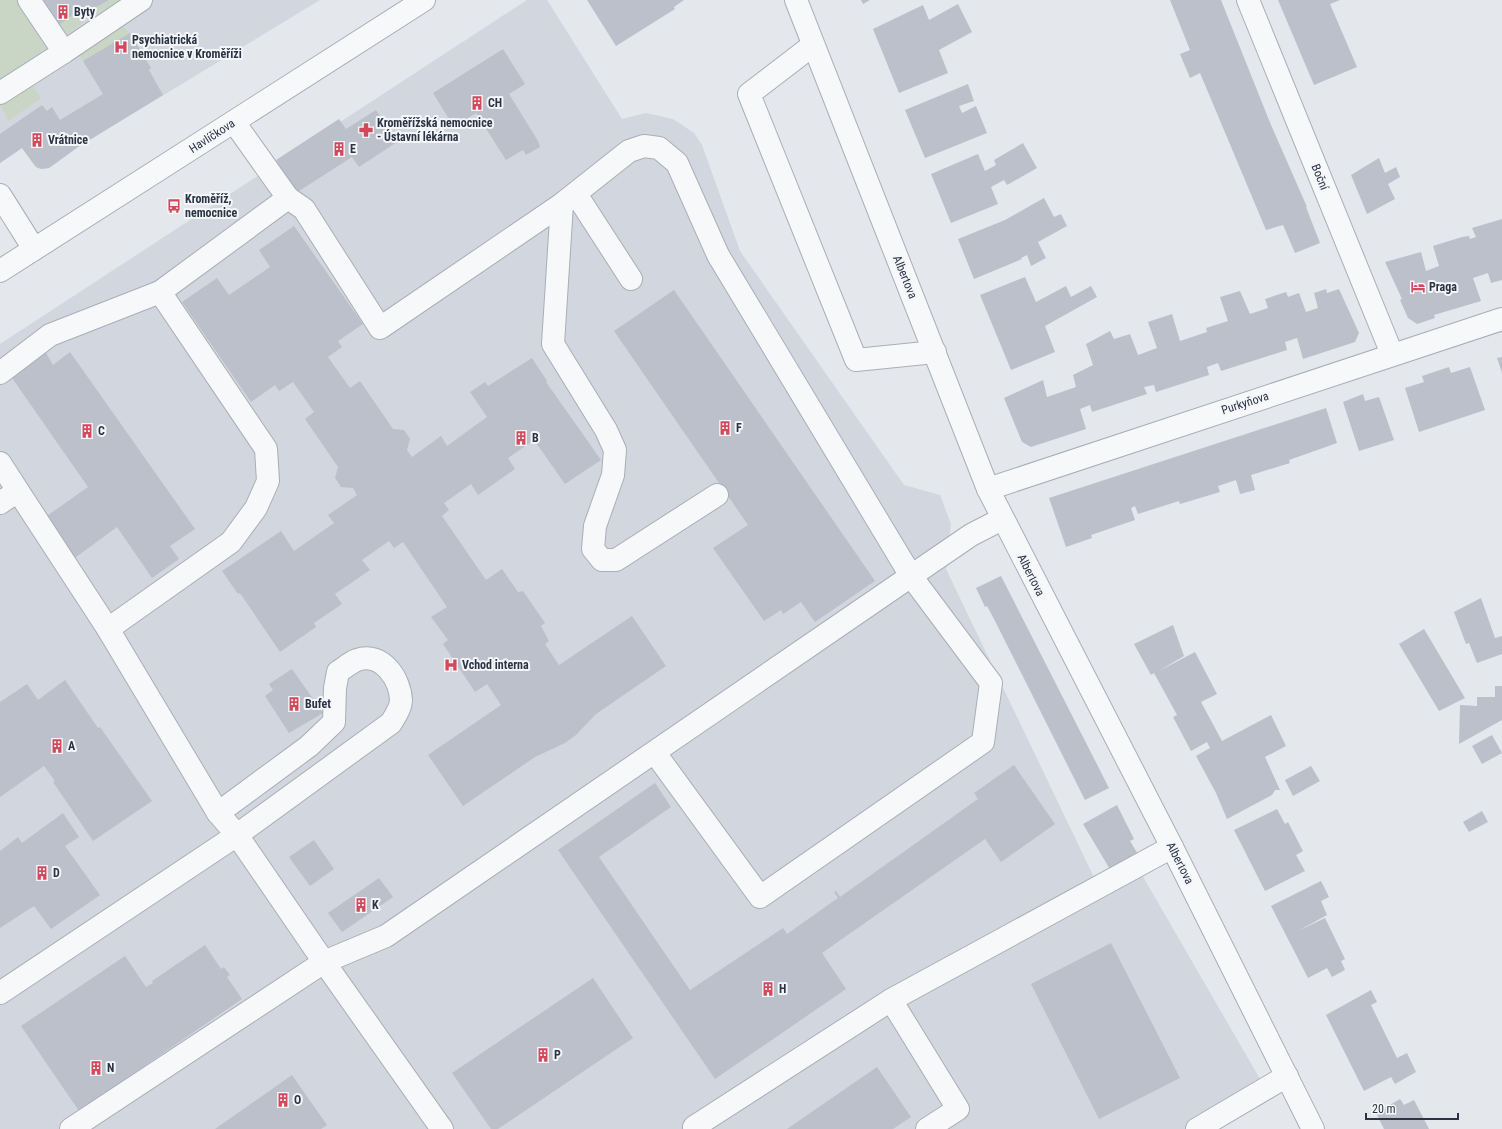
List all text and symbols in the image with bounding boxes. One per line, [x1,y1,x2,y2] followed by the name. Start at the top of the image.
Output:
[55,4,71,20] building icon: Byty
[74,5,96,19] place label: Byty
[132,33,242,61] place label: Psychiatrická nemocnice v Kroměříži
[113,39,129,55] hospital icon: Psychiatrická nemocnice v Kroměříži
[469,95,485,111] building icon: CH
[488,96,502,110] place label: CH
[187,116,238,156] street label: Havlíčkova
[377,116,493,144] place label: Kroměřížská nemocnice - Ústavní lékárna
[358,122,374,138] pharmacy icon: Kroměřížská nemocnice - Ústavní lékárna
[29,132,45,148] building icon: Vrátnice
[48,133,88,147] place label: Vrátnice
[331,141,347,157] building icon: E
[350,142,356,156] place label: E
[1308,162,1332,193] street label: Boční
[185,192,237,220] place label: Kroměříž, nemocnice
[166,198,182,214] bus stop icon: Kroměříž, nemocnice
[890,253,920,301] street label: Albertova
[1410,279,1426,295] hotel icon: Praga
[1429,280,1457,294] place label: Praga
[1220,389,1271,417] street label: Purkyňova
[717,420,733,436] building icon: F
[736,421,742,435] place label: F
[79,423,95,439] building icon: C
[98,424,105,438] place label: C
[513,430,529,446] building icon: B
[532,431,539,445] place label: B
[1014,552,1048,599] street label: Albertova
[443,657,459,673] hospital icon: Vchod interna
[462,658,529,672] place label: Vchod interna
[286,696,302,712] building icon: Bufet
[305,697,331,711] place label: Bufet
[49,738,65,754] building icon: A
[68,739,76,753] place label: A
[1163,840,1197,887] street label: Albertova
[34,865,50,881] building icon: D
[53,866,60,880] place label: D
[353,897,369,913] building icon: K
[372,898,379,912] place label: K
[760,981,776,997] building icon: H
[779,982,786,996] place label: H
[535,1047,551,1063] building icon: P
[554,1048,561,1062] place label: P
[88,1060,104,1076] building icon: N
[107,1061,114,1075] place label: N
[275,1092,291,1108] building icon: O
[294,1093,301,1107] place label: O
[1366,1095,1458,1121] scale bar
[1372,1102,1396,1116] text: 20 m

